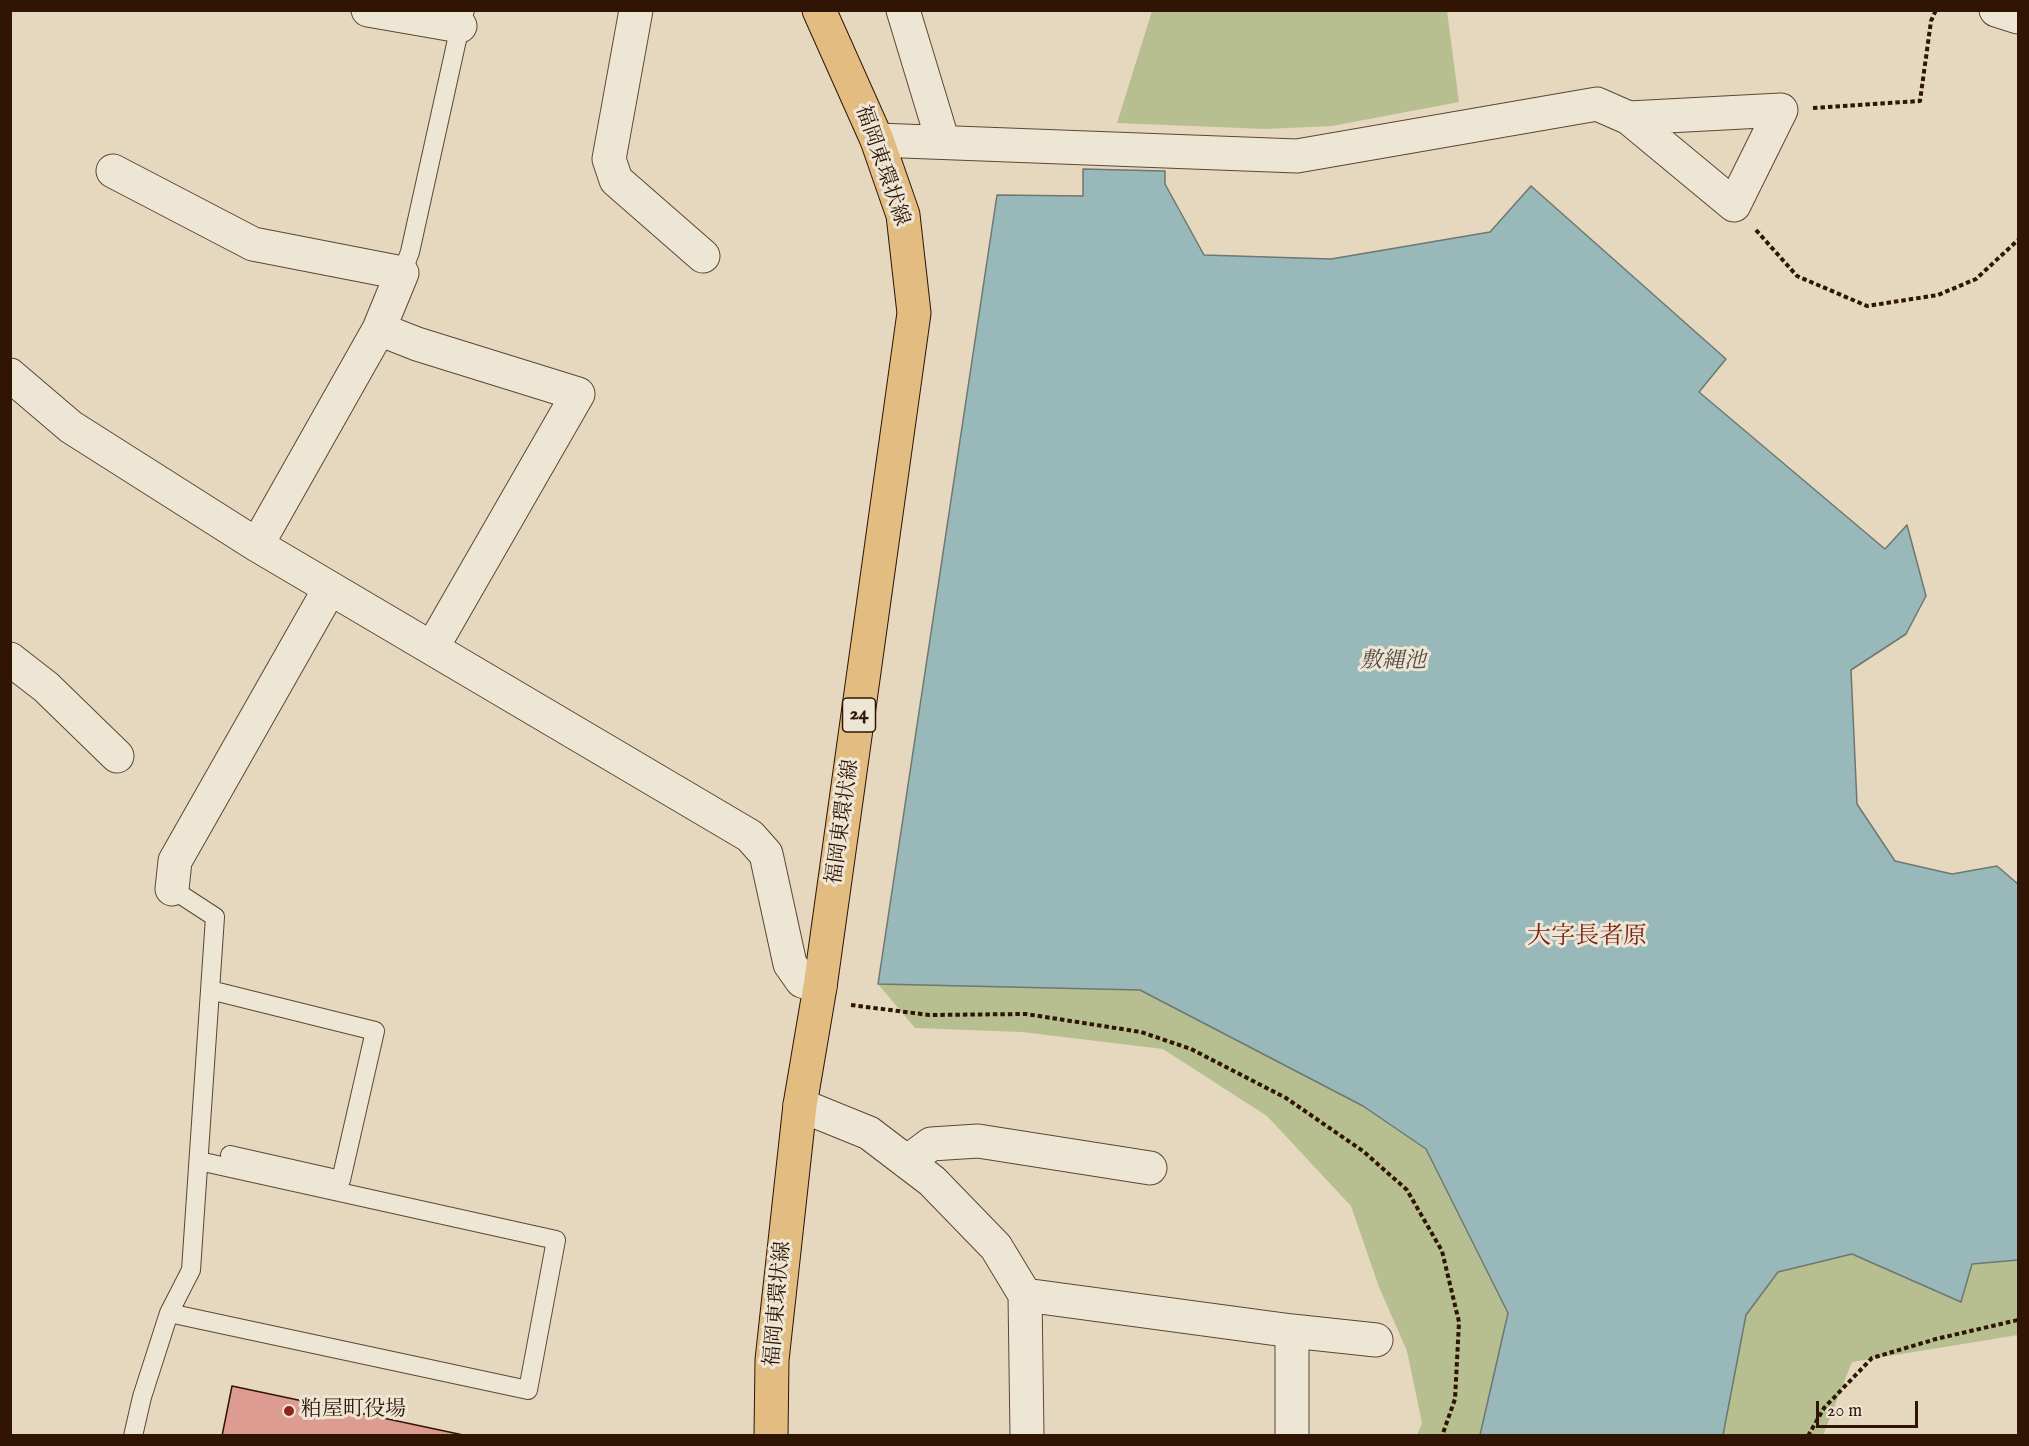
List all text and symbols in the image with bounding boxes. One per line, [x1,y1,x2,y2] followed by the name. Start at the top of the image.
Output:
[849,102,913,230] street label: 福岡東環状線
[1360,649,1426,675] water label: 敷縄池
[842,698,876,732] road number: 24
[823,758,865,886] street label: 福岡東環状線
[1527,924,1647,952] district label: 大字長者原
[761,1240,797,1368] street label: 福岡東環状線
[1819,1389,1921,1427] scale bar
[301,1398,406,1424] place label: 粕屋町役場
[1827,1400,1862,1423] text: 20 m
[282,1404,296,1418] marker: 粕屋町役場

